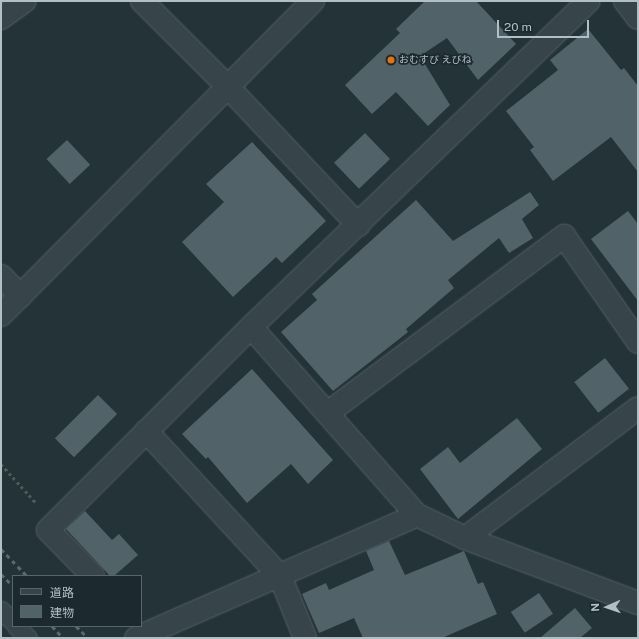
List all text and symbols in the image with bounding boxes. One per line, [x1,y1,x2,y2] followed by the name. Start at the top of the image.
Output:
[499,12,591,38] scale bar
[504,20,532,34] text: 20 m
[399,54,471,66] place label: おむすび えびね
[386,55,396,65] marker: おむすび えびね
[12,575,142,627] legend
[50,586,74,600] text: 道路
[587,587,627,627] north arrow
[589,603,601,612] text: N
[50,606,74,620] text: 建物

